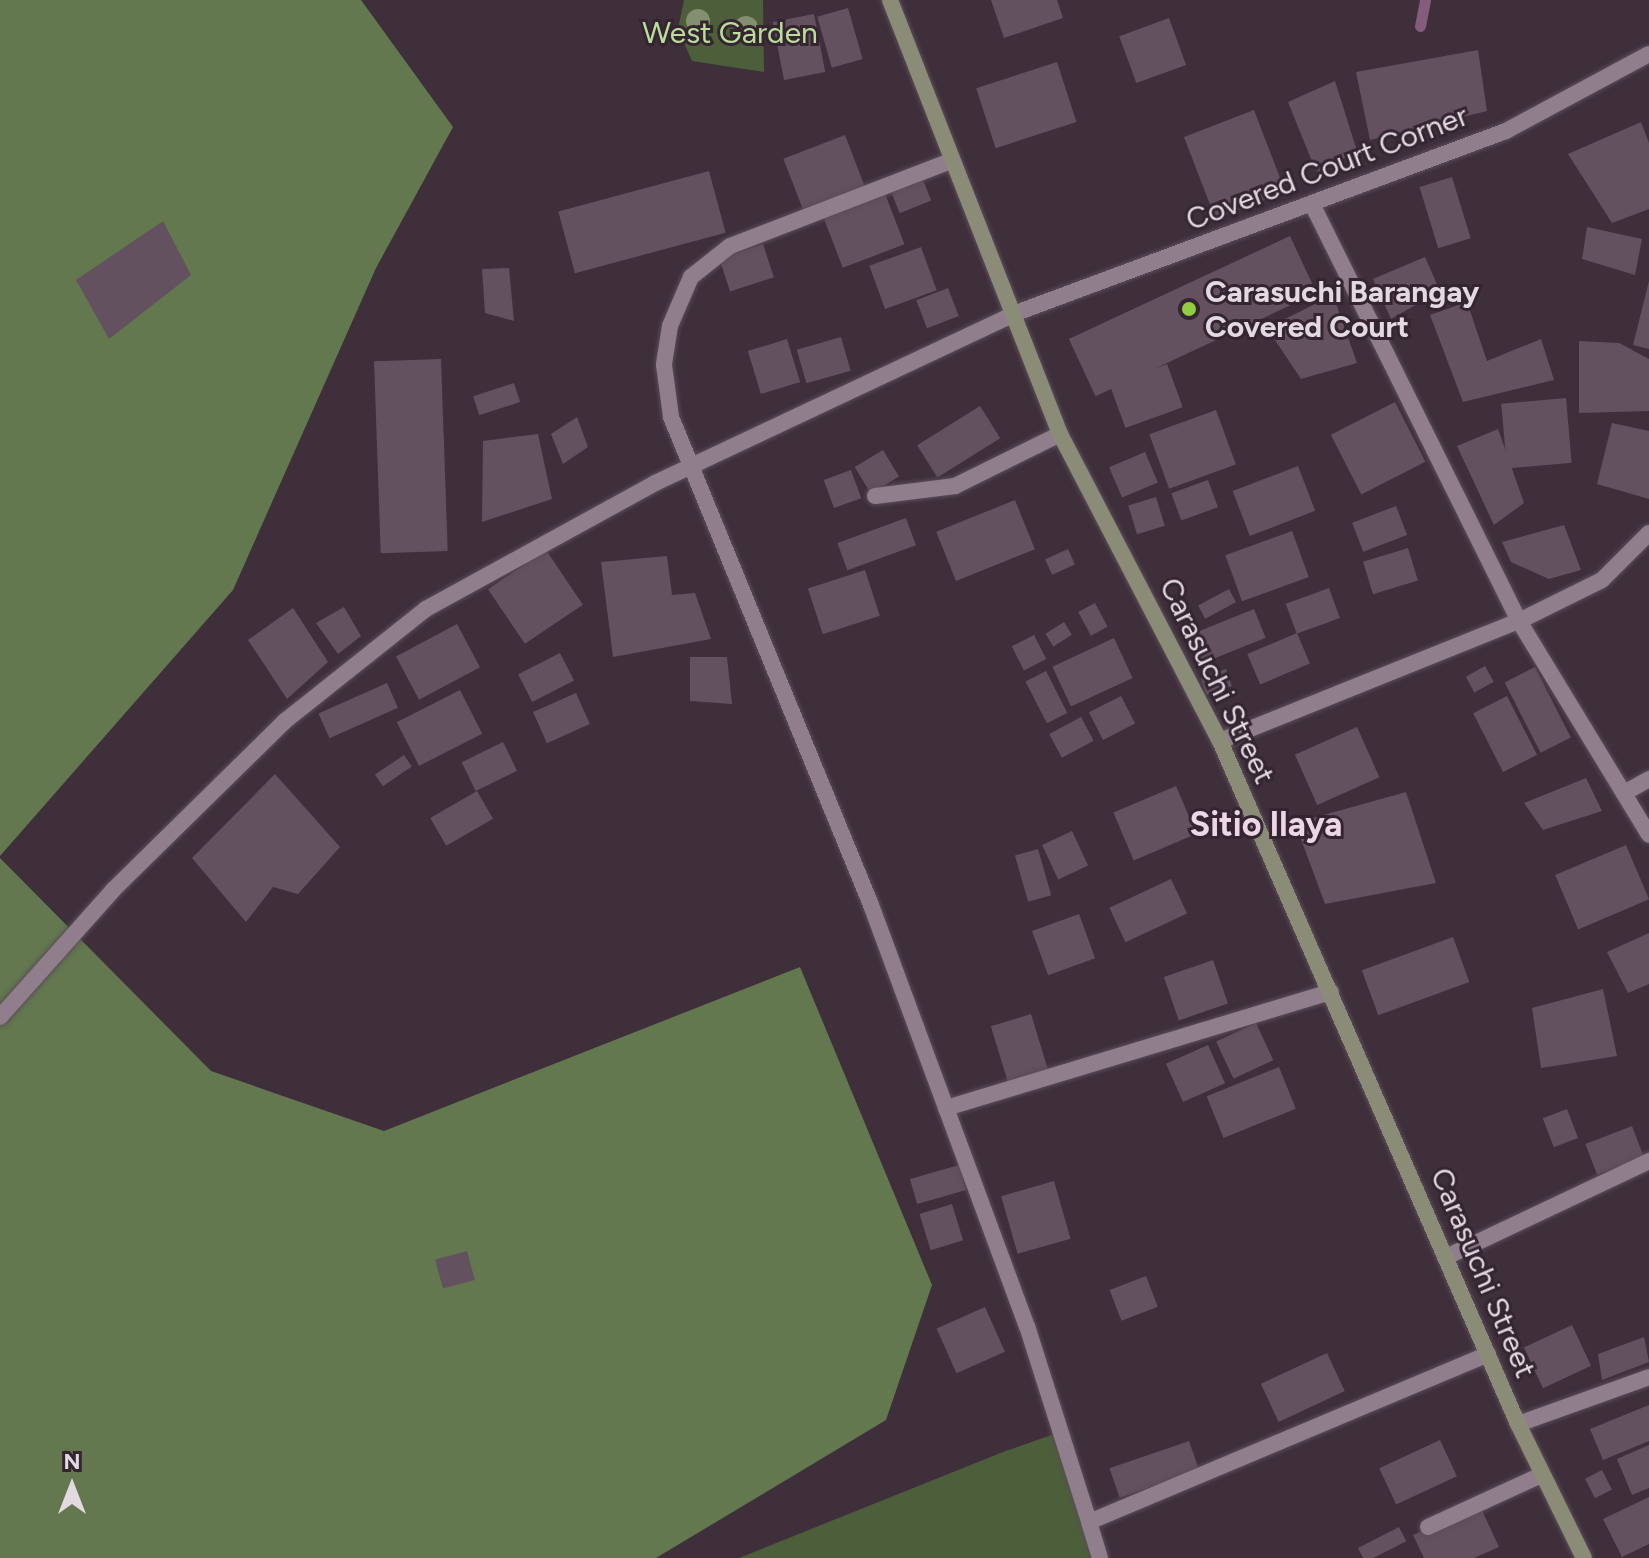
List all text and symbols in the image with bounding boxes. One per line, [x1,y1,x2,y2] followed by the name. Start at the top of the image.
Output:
[642,15,818,51] park label: West Garden
[1181,98,1473,238] street label: Covered Court Corner
[1205,274,1479,344] place label: Carasuchi Barangay Covered Court
[1180,300,1198,318] marker: Carasuchi Barangay Covered Court
[1152,572,1282,790] street label: Carasuchi Street
[1190,805,1342,845] district label: Sitio Ilaya
[1423,1163,1543,1383] street label: Carasuchi Street
[32,1446,112,1526] north arrow
[63,1448,81,1475] text: N

